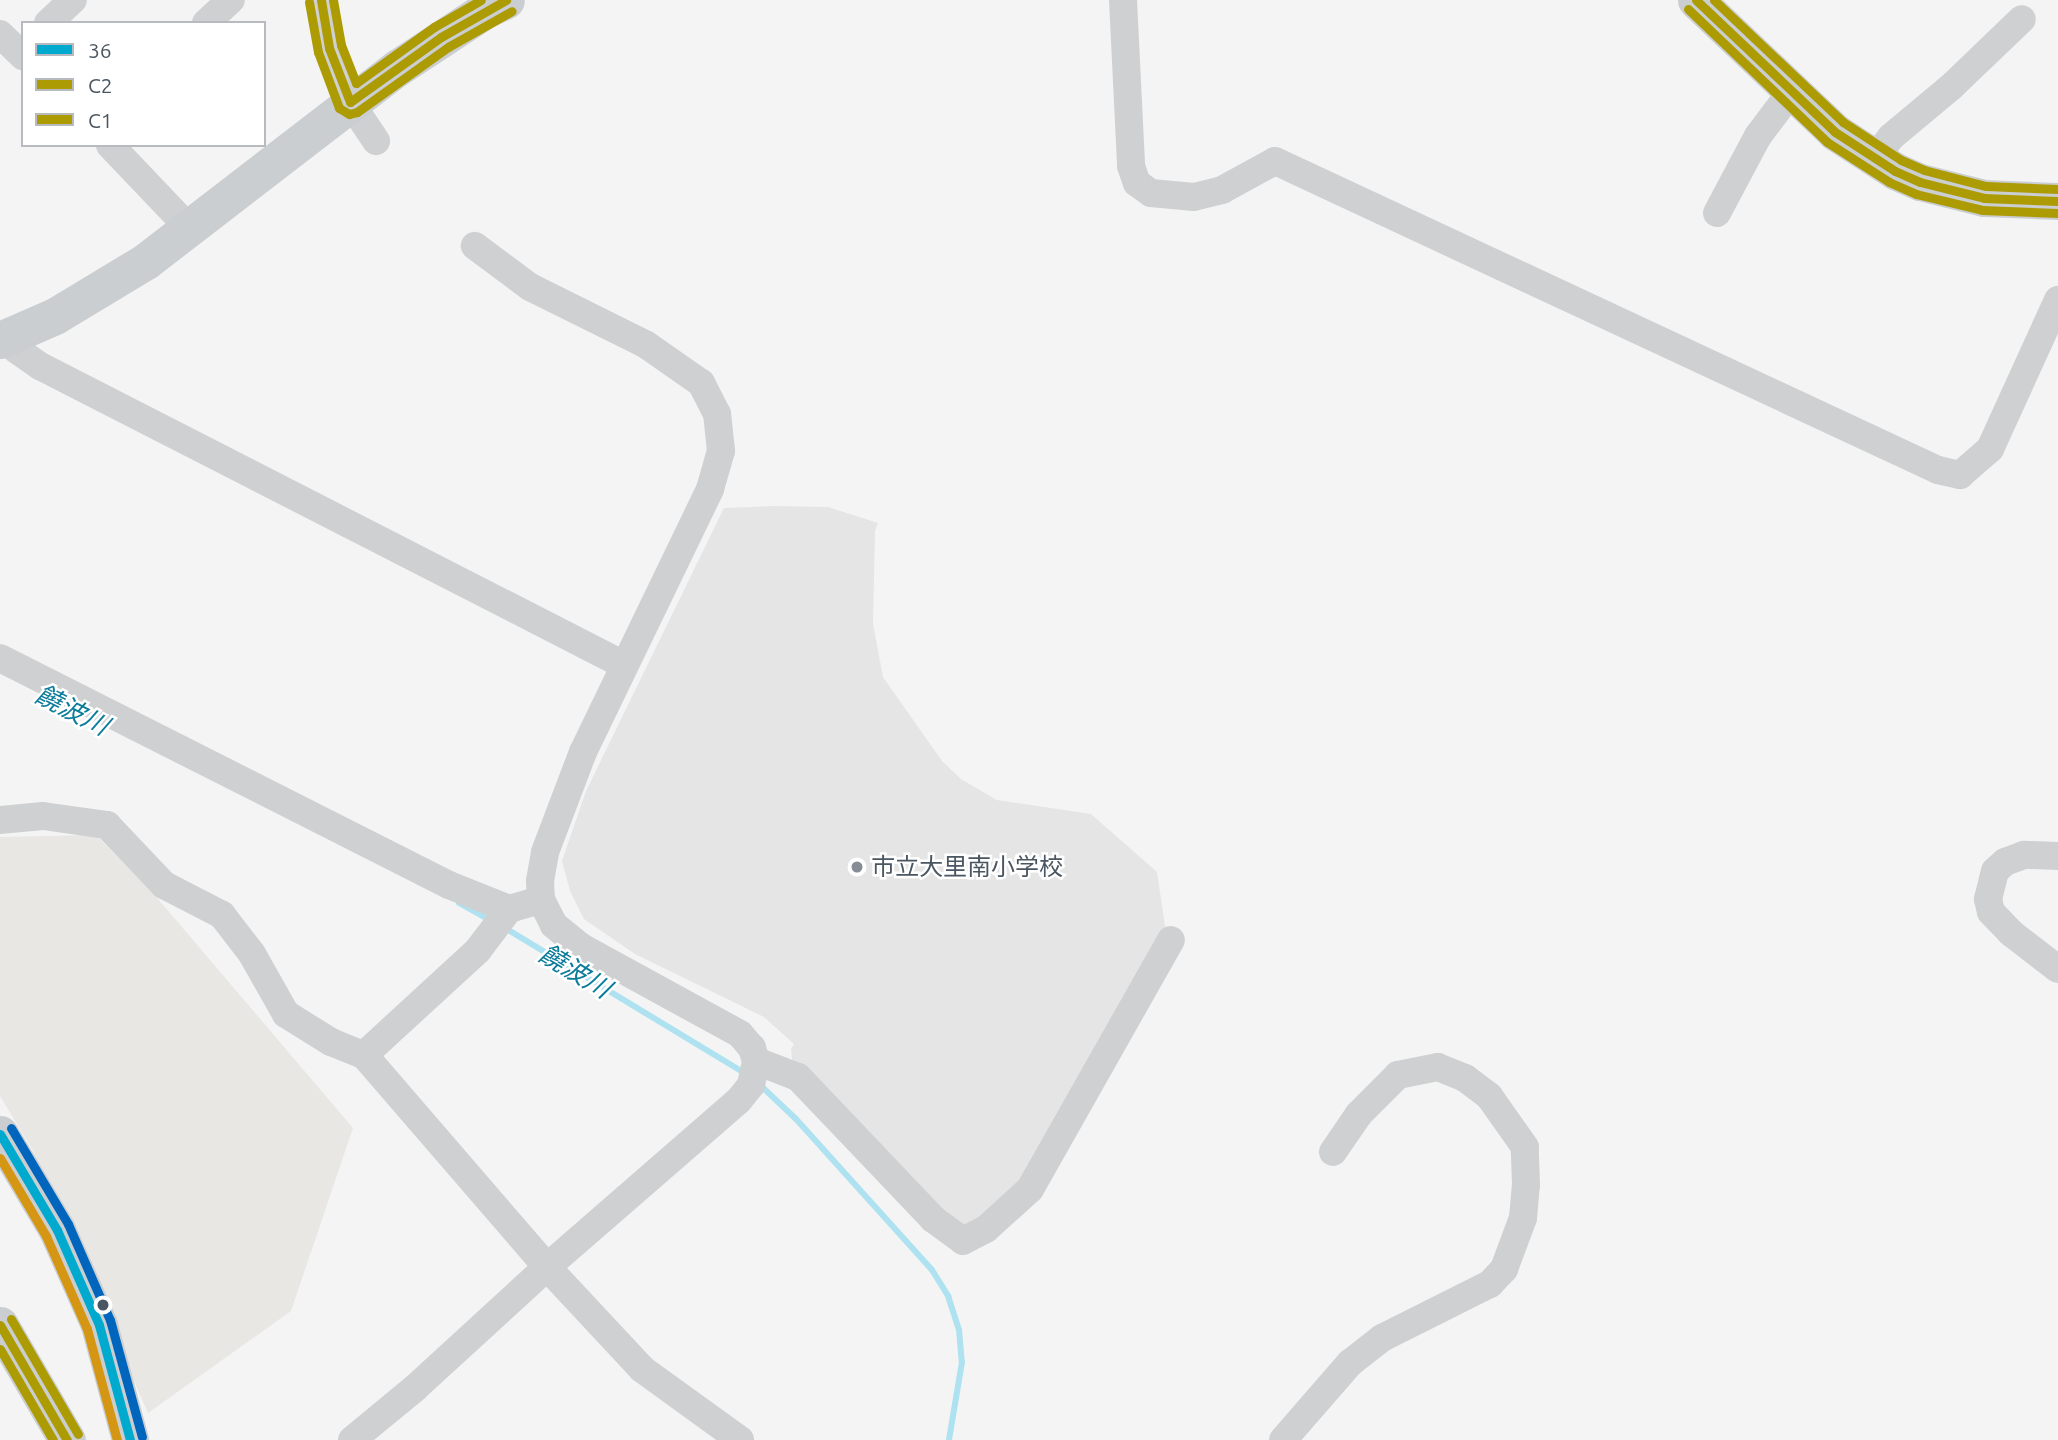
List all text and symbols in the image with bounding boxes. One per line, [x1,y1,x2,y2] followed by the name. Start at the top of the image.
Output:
[21,21,266,147] legend
[88,38,112,62] text: 36
[88,73,113,97] text: C2
[88,108,113,132] text: C1
[30,678,114,742] water label: 饒波川
[871,853,1063,881] place label: 市立大里南小学校
[849,859,865,875] marker: 市立大里南小学校
[534,938,616,1004] water label: 饒波川
[96,1298,110,1312] unlabelled marker

